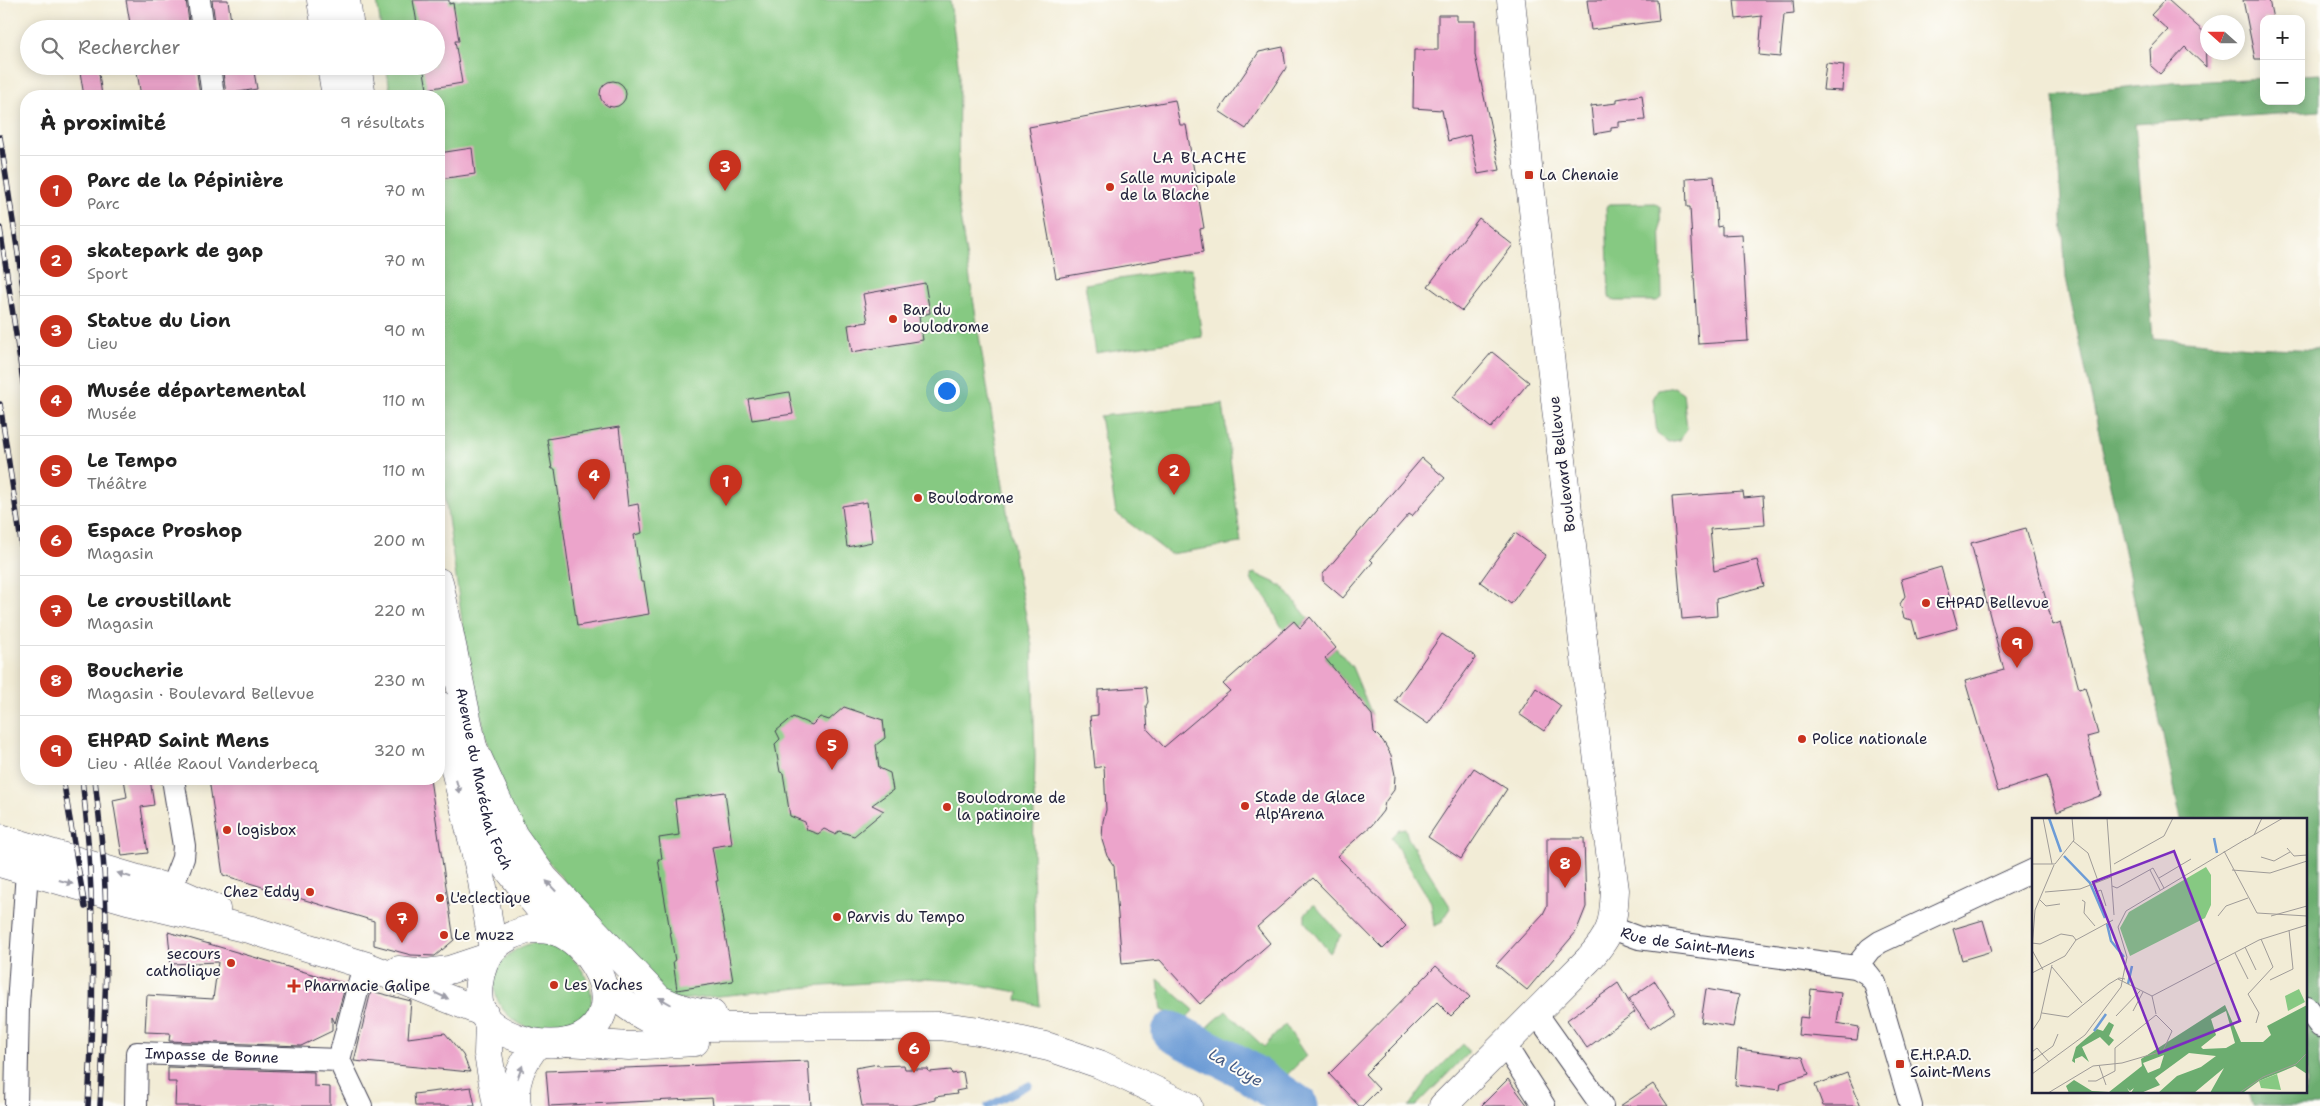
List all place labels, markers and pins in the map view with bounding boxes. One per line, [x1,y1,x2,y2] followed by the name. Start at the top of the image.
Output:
[709,150,741,191] pin: 3
[1539,165,1619,185] place label: La Chenaie
[1120,168,1236,205] place label: Salle municipale de la Blache
[1523,169,1535,181] marker: La Chenaie
[1104,181,1116,193] marker: Salle municipale de la Blache
[903,300,989,337] place label: Bar du boulodrome
[887,313,899,325] marker: Bar du boulodrome
[1158,454,1190,495] pin: 2
[578,459,610,500] pin: 4
[710,465,742,506] pin: 1
[928,488,1014,508] place label: Boulodrome
[912,492,924,504] marker: Boulodrome
[1936,593,2049,613] place label: EHPAD Bellevue
[1920,597,1932,609] marker: EHPAD Bellevue
[2001,627,2033,668] pin: 9
[816,729,848,770] pin: 5
[1812,729,1928,749] place label: Police nationale
[1796,733,1808,745] marker: Police nationale
[1255,787,1365,824] place label: Stade de Glace Alp'Arena
[957,788,1066,825] place label: Boulodrome de la patinoire
[1239,800,1251,812] marker: Stade de Glace Alp'Arena
[941,801,953,813] marker: Boulodrome de la patinoire
[237,820,296,840] place label: logisbox
[221,824,233,836] marker: logisbox
[1549,847,1581,888] pin: 8
[223,882,300,902] place label: Chez Eddy
[304,886,316,898] marker: Chez Eddy
[450,888,531,908] place label: L'eclectique
[434,892,446,904] marker: L'eclectique
[386,902,418,943] pin: 7
[847,907,965,927] place label: Parvis du Tempo
[831,911,843,923] marker: Parvis du Tempo
[454,925,514,945] place label: Le muzz
[438,929,450,941] marker: Le muzz
[146,944,221,981] place label: secours catholique
[225,957,237,969] marker: secours catholique
[564,975,643,995] place label: Les Vaches
[304,976,430,996] place label: Pharmacie Galipe
[548,979,560,991] marker: Les Vaches
[288,980,300,992] marker: Pharmacie Galipe
[898,1032,930,1073] pin: 6
[1910,1045,1991,1082] place label: E.H.P.A.D. Saint-Mens
[1894,1058,1906,1070] marker: E.H.P.A.D. Saint-Mens

